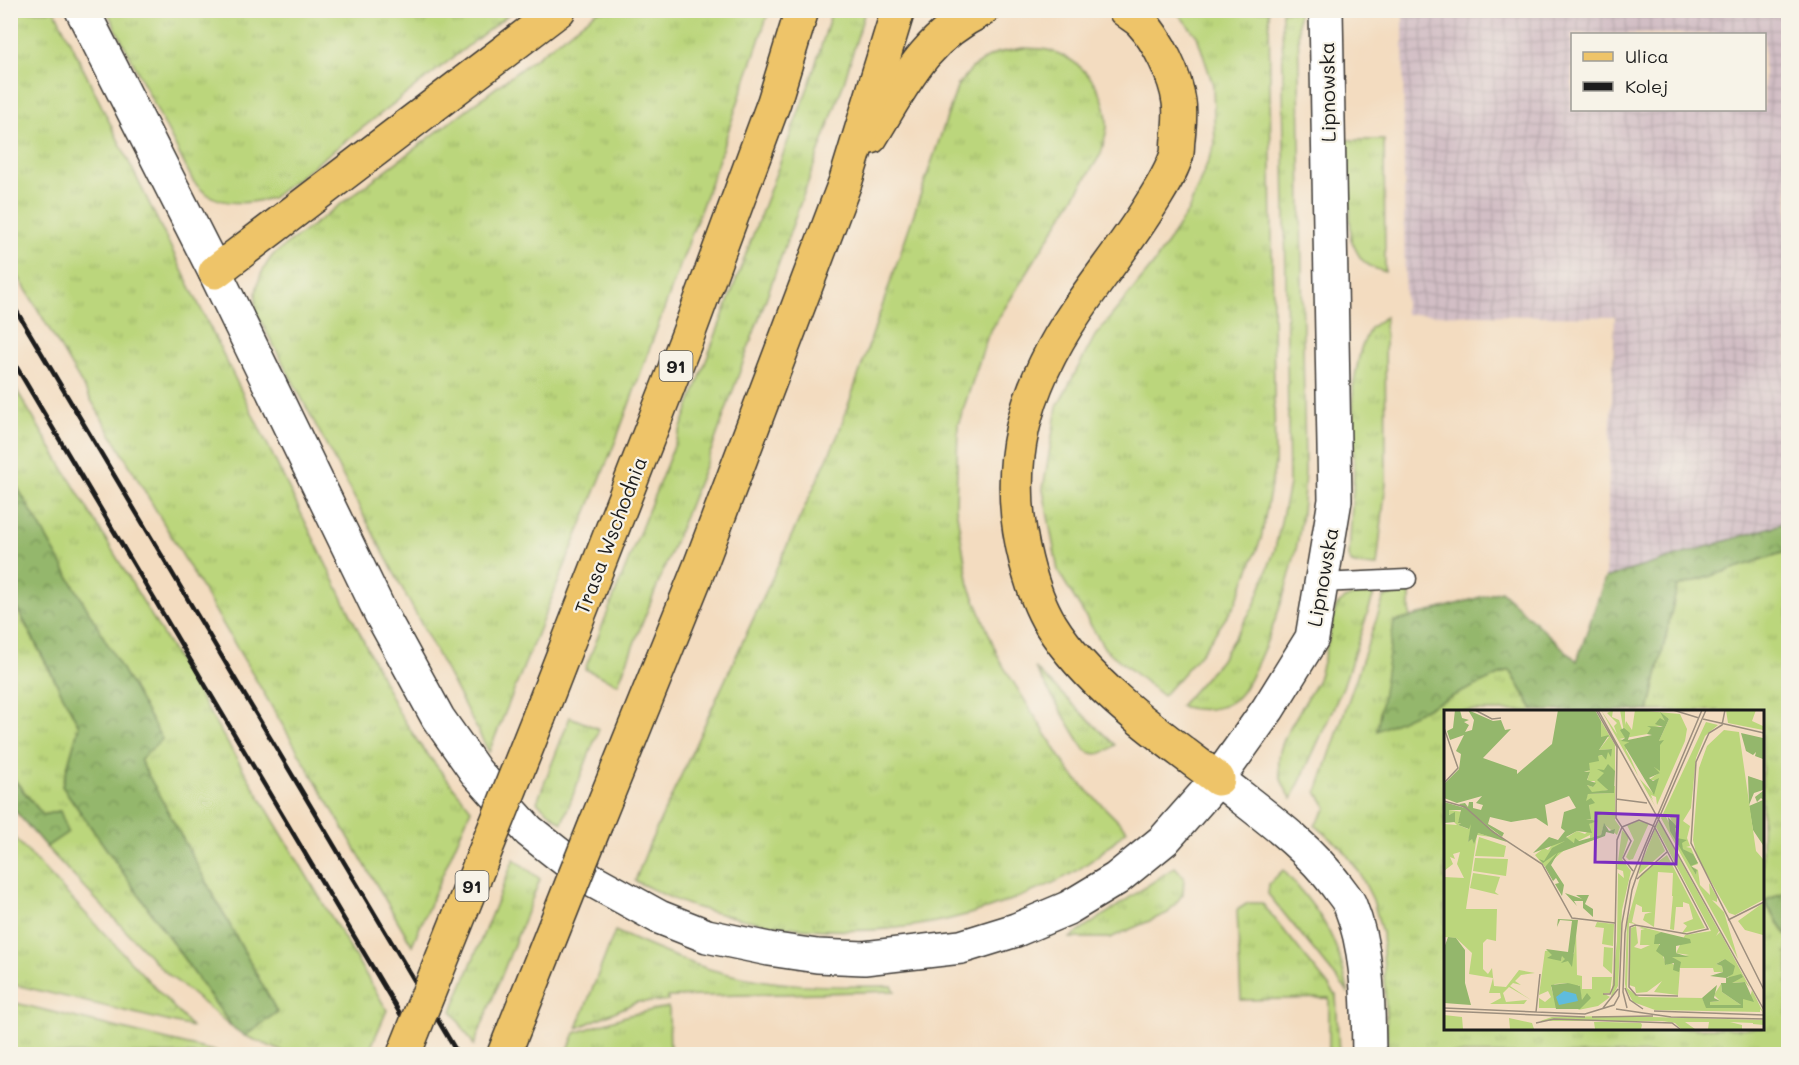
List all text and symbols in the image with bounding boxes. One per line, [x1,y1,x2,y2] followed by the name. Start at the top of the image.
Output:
[1571,33,1766,111] legend
[1313,42,1341,142] street label: Lipnowska
[1625,44,1669,68] text: Ulica
[1625,74,1668,98] text: Kolej
[660,351,692,381] road number: 91
[568,453,652,617] street label: Trasa Wschodnia
[1300,525,1344,629] street label: Lipnowska
[1444,710,1763,1029] inset map
[456,871,488,901] road number: 91

